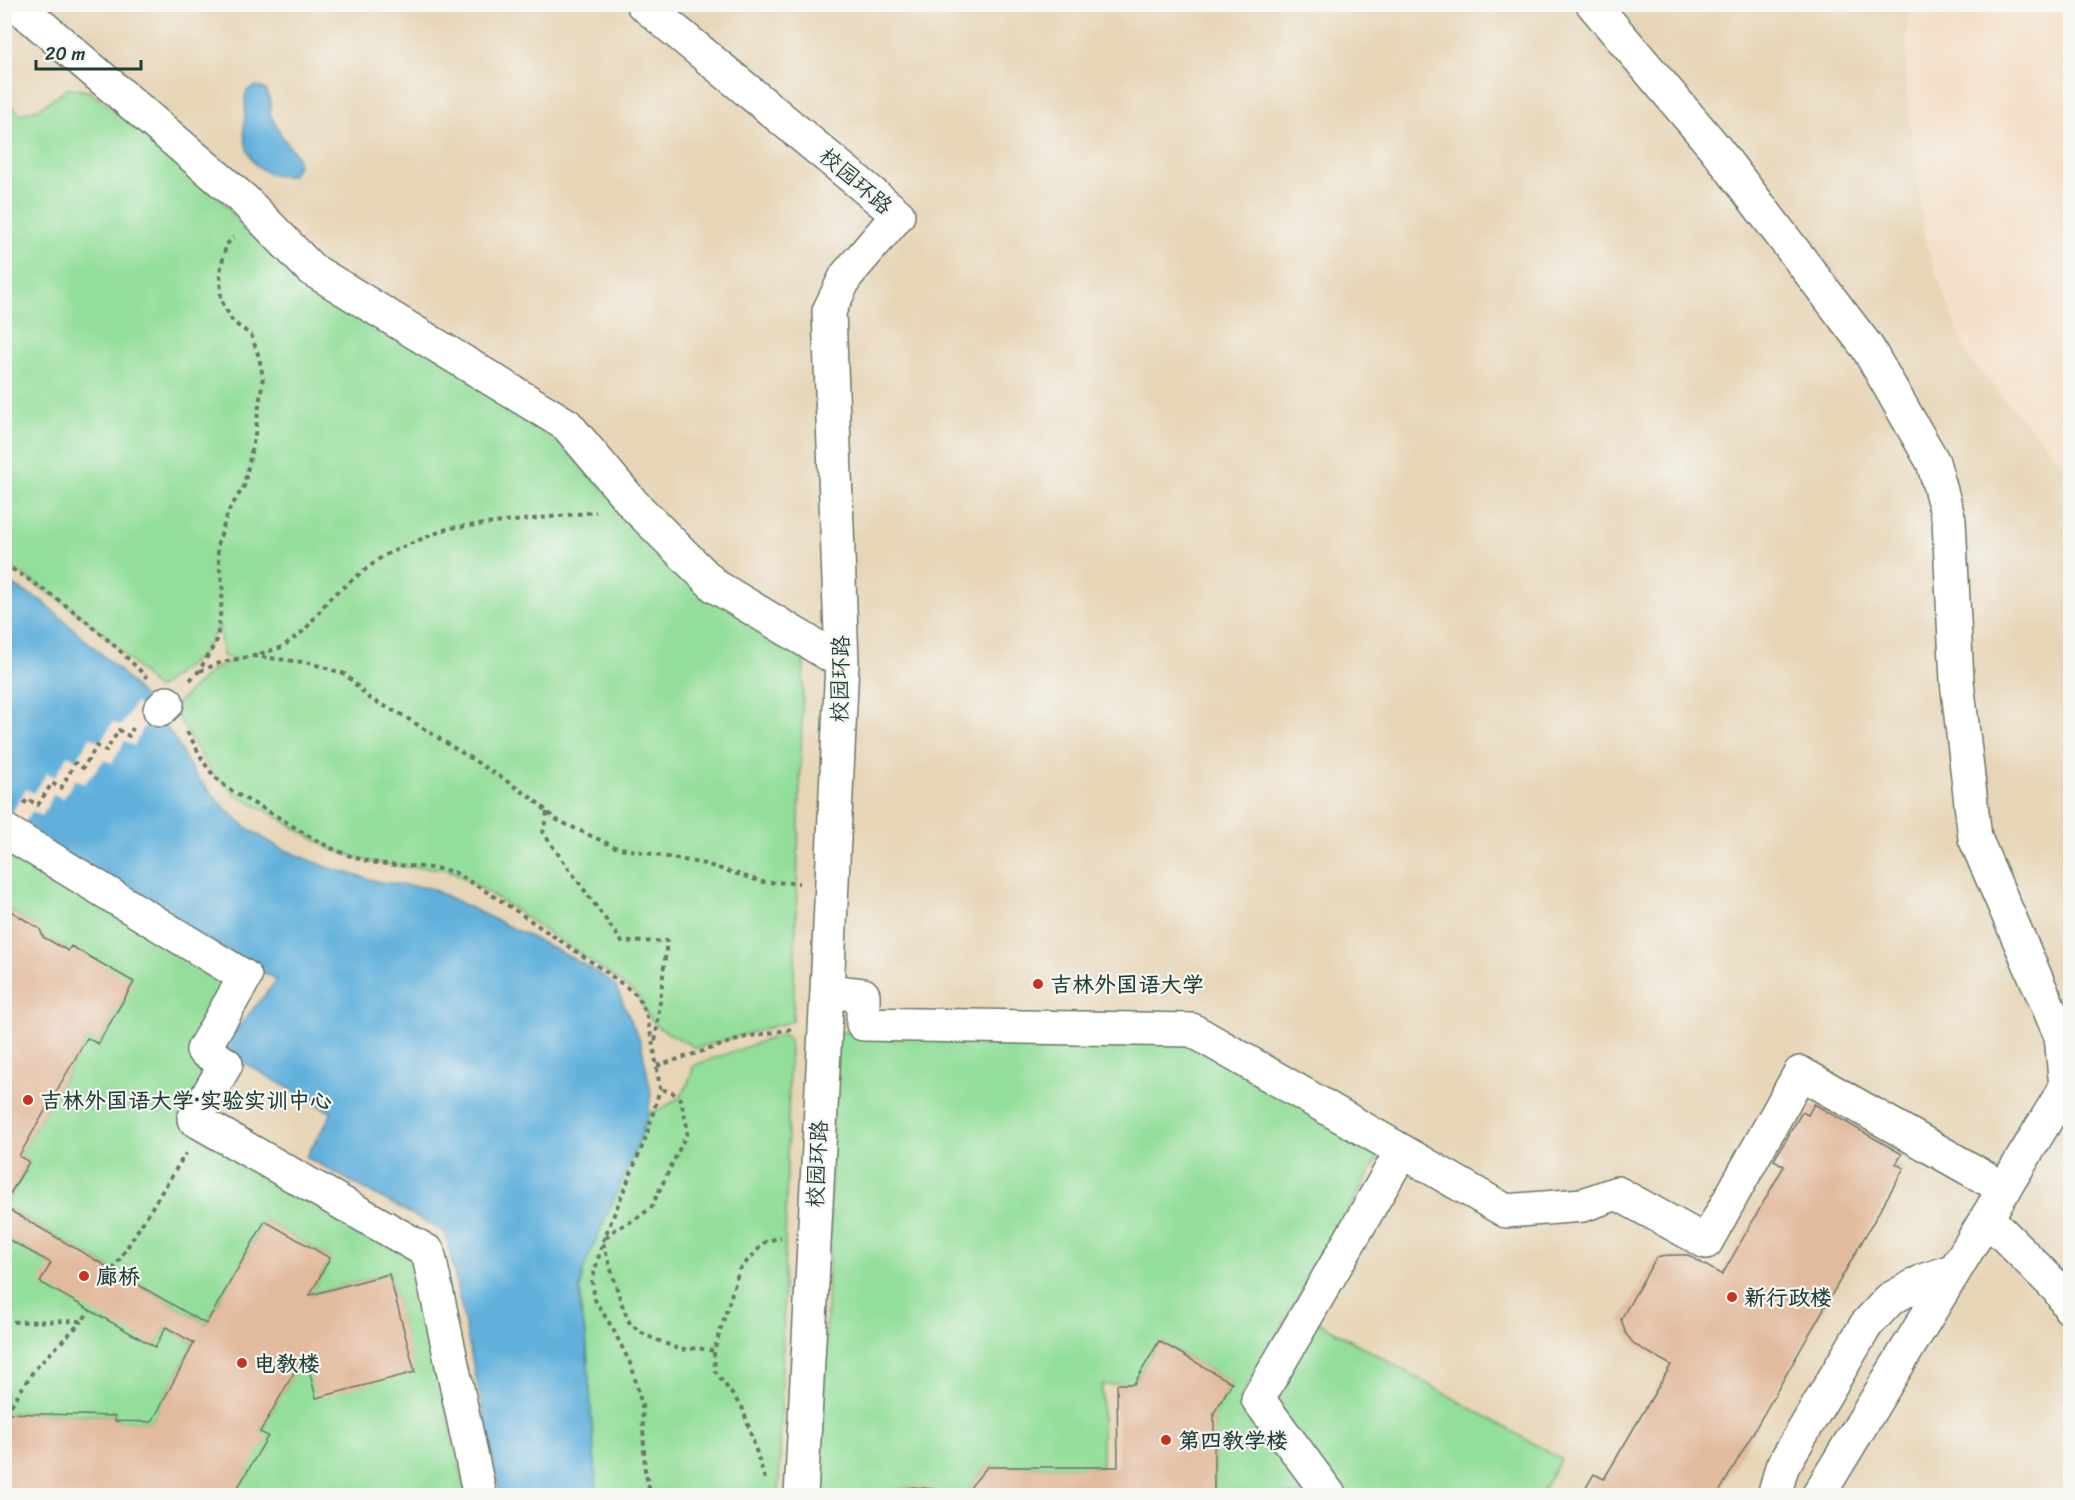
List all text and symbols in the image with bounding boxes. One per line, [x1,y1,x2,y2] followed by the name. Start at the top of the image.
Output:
[36,33,141,71] scale bar
[45,38,85,70] text: 20 m
[810,137,902,225] street label: 校园环路
[820,635,860,723] street label: 校园环路
[1050,965,1204,1004] place label: 吉林外国语大学
[1031,977,1045,991] marker: 吉林外国语大学
[40,1081,332,1120] place label: 吉林外国语大学·实验实训中心
[21,1093,35,1107] marker: 吉林外国语大学·实验实训中心
[795,1119,839,1209] street label: 校园环路
[96,1257,140,1296] place label: 廊桥
[77,1269,91,1283] marker: 廊桥
[1744,1278,1832,1317] place label: 新行政楼
[1725,1290,1739,1304] marker: 新行政楼
[254,1344,320,1383] place label: 电教楼
[235,1356,249,1370] marker: 电教楼
[1178,1421,1288,1460] place label: 第四教学楼
[1159,1433,1173,1447] marker: 第四教学楼

